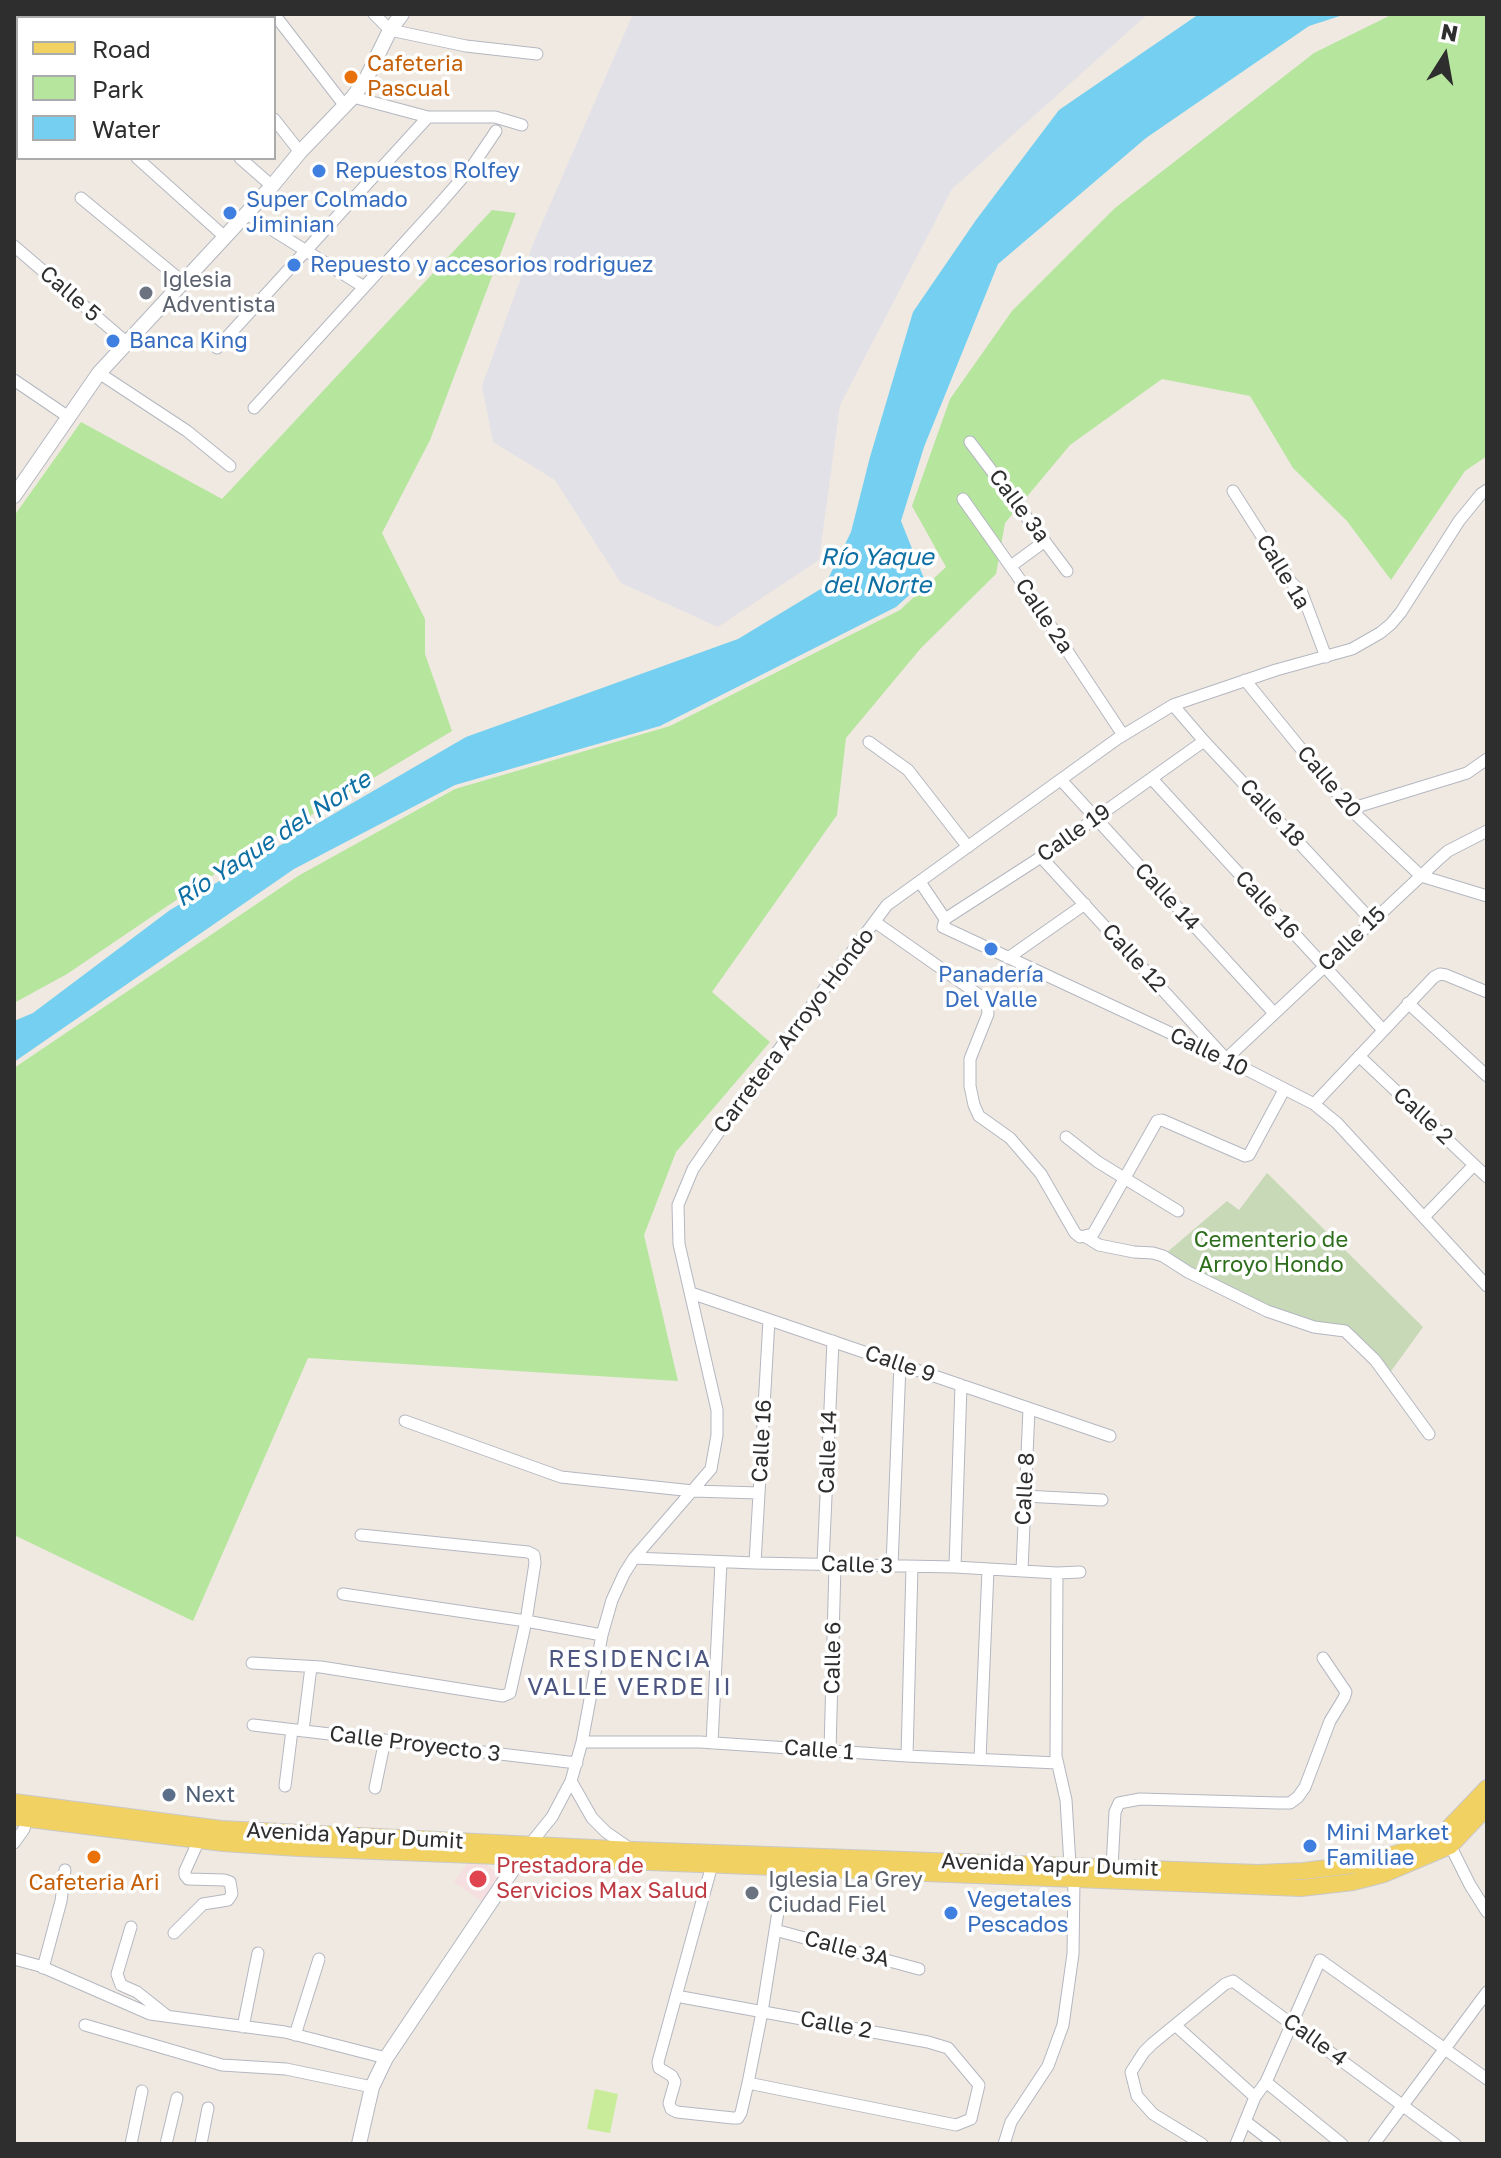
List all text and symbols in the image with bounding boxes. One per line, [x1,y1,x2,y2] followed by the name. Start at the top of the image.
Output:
[16,16,276,160] legend
[1405,16,1485,96] north arrow
[1439,17,1460,47] text: N
[92,34,151,63] text: Road
[367,51,463,102] place label: Cafeteria Pascual
[342,68,360,86] marker: Cafeteria Pascual
[92,74,144,103] text: Park
[92,114,160,143] text: Water
[335,158,520,184] place label: Repuestos Rolfey
[310,162,328,180] marker: Repuestos Rolfey
[246,187,408,238] place label: Super Colmado Jiminian
[221,204,239,222] marker: Super Colmado Jiminian
[310,252,653,278] place label: Repuesto y accesorios rodriguez
[285,256,303,274] marker: Repuesto y accesorios rodriguez
[34,260,106,328] street label: Calle 5
[162,267,276,318] place label: Iglesia Adventista
[137,284,155,302] marker: Iglesia Adventista
[129,328,248,354] place label: Banca King
[104,332,122,350] marker: Banca King
[983,464,1055,548] street label: Calle 3ª
[1250,530,1316,614] street label: Calle 1ª
[820,543,934,599] water label: Río Yaque del Norte
[1009,574,1079,658] street label: Calle 2ª
[1291,741,1367,823] street label: Calle 20
[170,765,376,913] water label: Río Yaque del Norte
[1234,773,1310,853] street label: Calle 18
[1032,798,1116,868] street label: Calle 19
[1129,857,1205,937] street label: Calle 14
[1229,865,1305,945] street label: Calle 16
[1313,901,1391,977] street label: Calle 15
[1096,918,1172,998] street label: Calle 12
[708,923,880,1139] street label: Carretera Arroyo Hondo
[982,940,1000,958] marker: Panadería Del Valle
[938,962,1044,1014] place label: Panadería Del Valle
[1166,1022,1252,1082] street label: Calle 10
[1388,1082,1458,1150] street label: Calle 2
[1194,1227,1348,1278] park label: Cementerio de Arroyo Hondo
[861,1340,939,1388] street label: Calle 9
[747,1399,777,1483] street label: Calle 16
[813,1410,843,1494] street label: Calle 14
[1010,1452,1040,1526] street label: Calle 8
[820,1551,894,1579] street label: Calle 3
[819,1621,847,1695] street label: Calle 6
[527,1645,733,1701] district label: RESIDENCIA VALLE VERDE II
[328,1720,502,1768] street label: Calle Proyecto 3
[783,1734,855,1766] street label: Calle 1
[185,1782,235,1808] place label: Next
[160,1786,178,1804] marker: Next
[246,1817,464,1855] street label: Avenida Yapur Dumit
[1326,1820,1449,1872] place label: Mini Market Familiae
[1301,1837,1319,1855] marker: Mini Market Familiae
[85,1848,103,1866] marker: Cafeteria Ari
[941,1848,1159,1882] street label: Avenida Yapur Dumit
[496,1853,708,1904] place label: Prestadora de Servicios Max Salud
[768,1867,923,1918] place label: Iglesia La Grey Ciudad Fiel
[467,1868,489,1890] marker: Prestadora de Servicios Max Salud
[28,1870,160,1896] place label: Cafeteria Ari
[743,1884,761,1902] marker: Iglesia La Grey Ciudad Fiel
[967,1887,1072,1938] place label: Vegetales Pescados
[942,1904,960,1922] marker: Vegetales Pescados
[802,1925,892,1973] street label: Calle 3A
[798,2006,874,2044] street label: Calle 2
[1278,2008,1352,2072] street label: Calle 4

